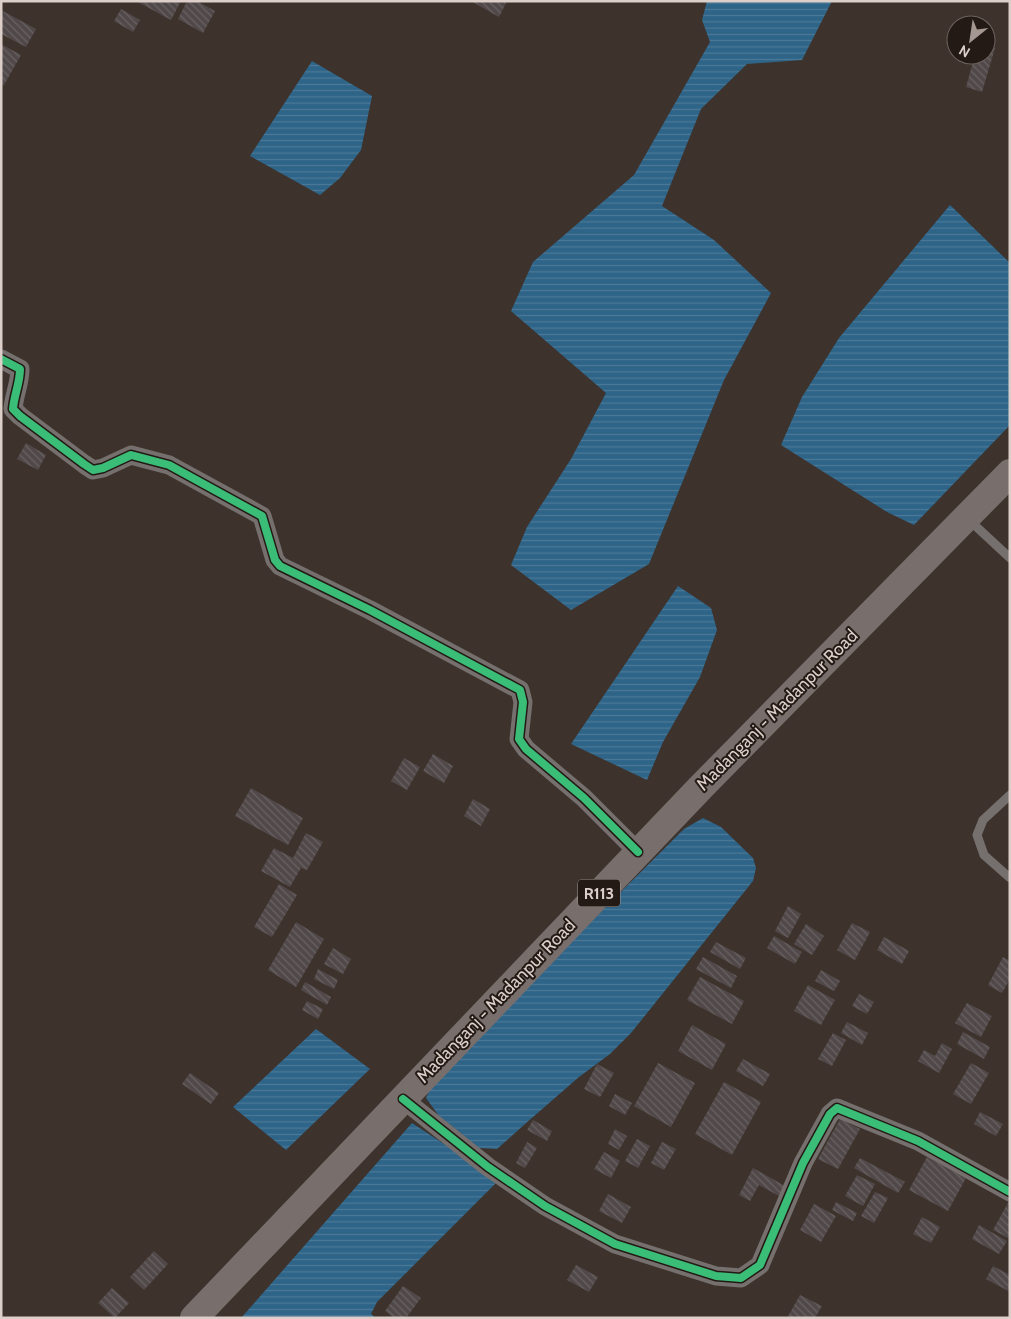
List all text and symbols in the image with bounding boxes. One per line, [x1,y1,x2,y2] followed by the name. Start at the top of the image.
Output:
[946,15,996,65] north arrow
[956,41,973,62] text: N
[692,625,862,795] street label: Madanganj - Madanpur Road
[578,880,620,906] road number: R113
[412,915,580,1087] street label: Madanganj - Madanpur Road

